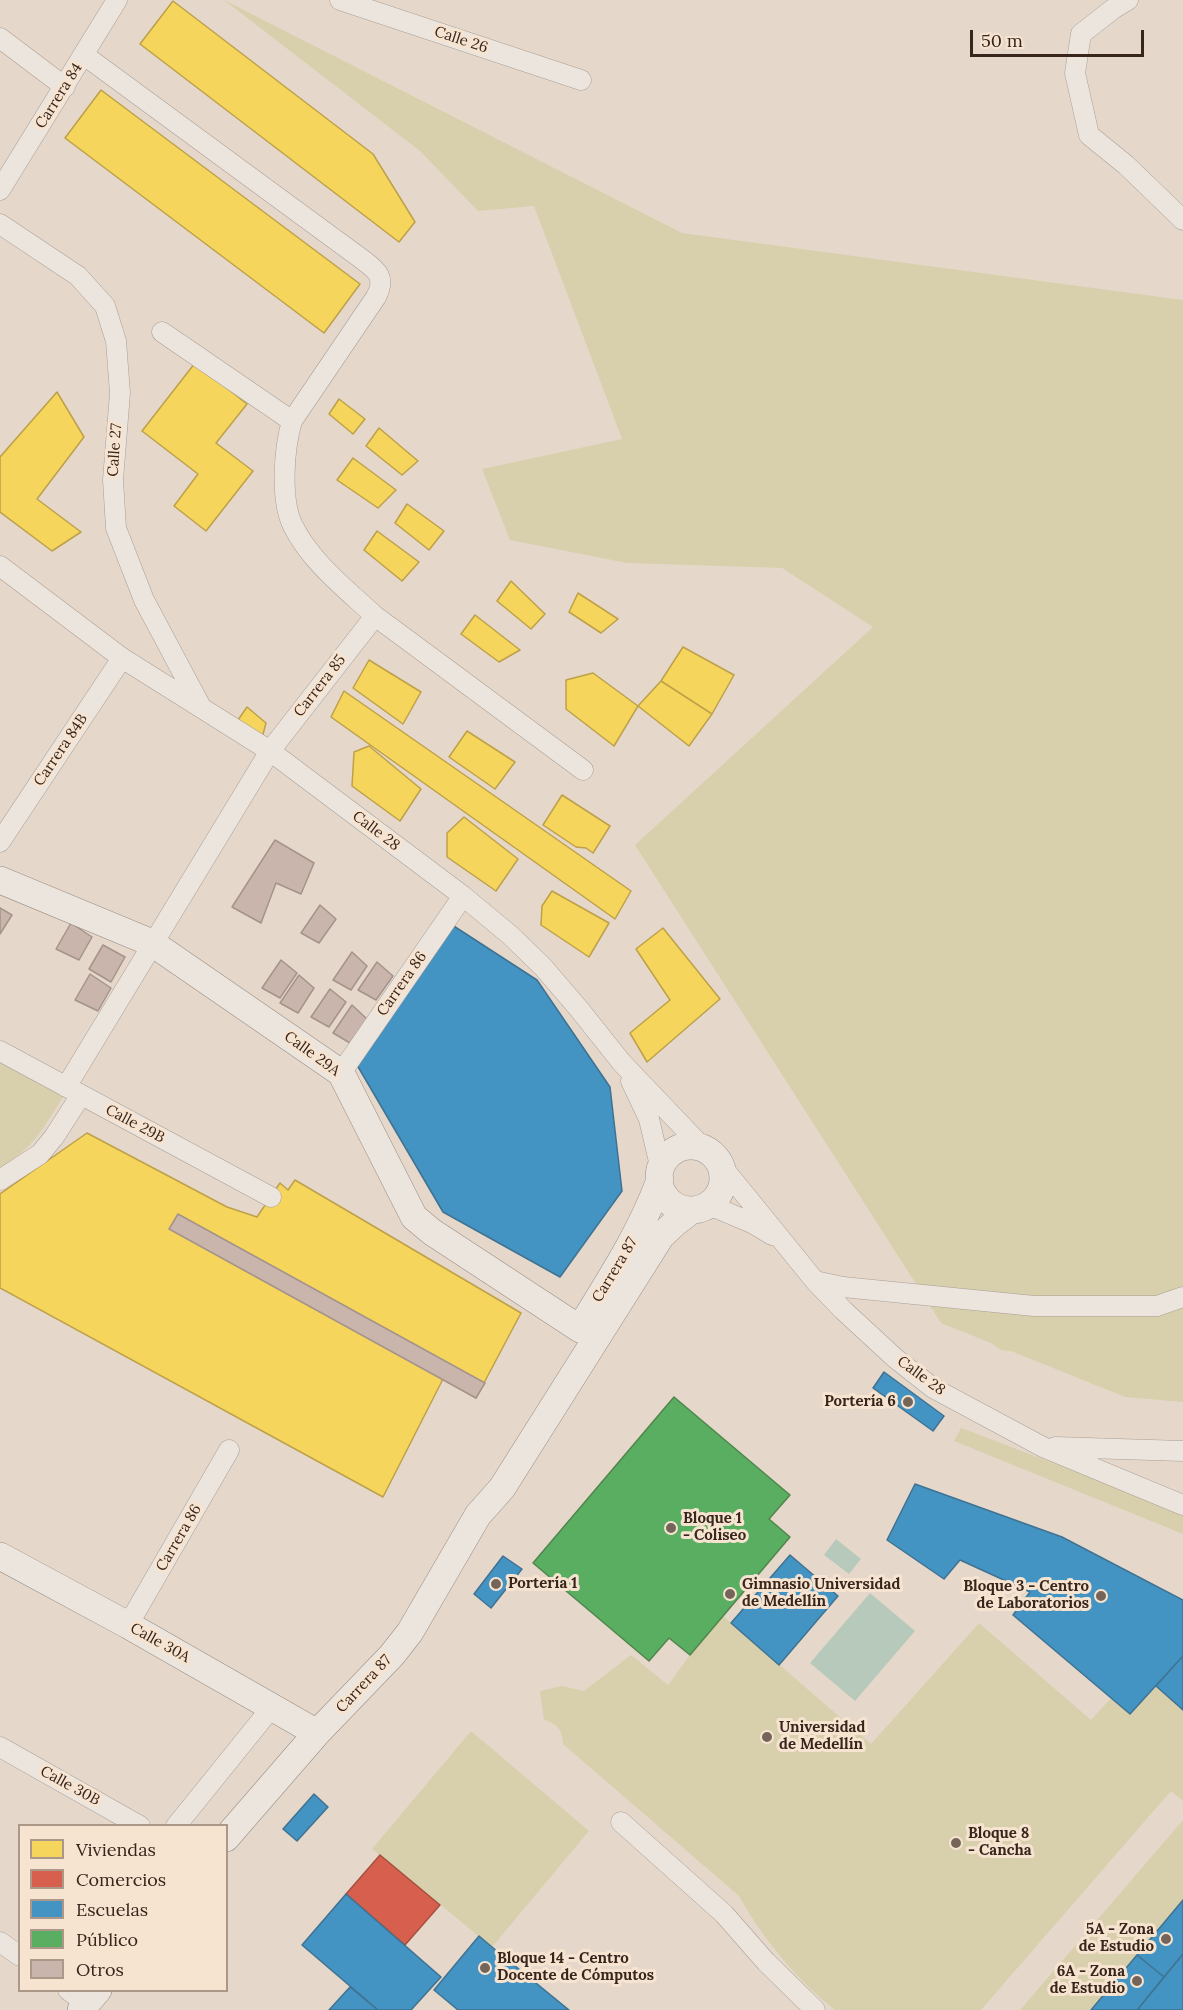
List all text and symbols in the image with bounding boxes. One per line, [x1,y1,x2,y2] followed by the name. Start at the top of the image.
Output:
[973,18,1147,56] scale bar
[432,23,490,57] street label: Calle 26
[981,29,1023,52] text: 50 m
[32,60,86,132] street label: Carrera 84
[104,423,126,477] street label: Calle 27
[290,651,350,721] street label: Carrera 85
[30,710,92,790] street label: Carrera 84B
[349,807,403,855] street label: Calle 28
[373,948,431,1020] street label: Carrera 86
[281,1028,343,1080] street label: Calle 29A
[102,1101,168,1147] street label: Calle 29B
[589,1234,641,1306] street label: Carrera 87
[893,1353,949,1399] street label: Calle 28
[824,1393,896,1411] place label: Portería 6
[901,1395,915,1409] marker: Portería 6
[153,1501,205,1575] street label: Carrera 86
[683,1510,746,1545] place label: Bloque 1 - Coliseo
[664,1521,678,1535] marker: Bloque 1 - Coliseo
[508,1575,577,1593] place label: Portería 1
[742,1576,900,1611] place label: Gimnasio Universidad de Medellín
[489,1577,503,1591] marker: Portería 1
[963,1578,1089,1613] place label: Bloque 3 - Centro de Laboratorios
[723,1587,737,1601] marker: Gimnasio Universidad de Medellín
[1094,1589,1108,1603] marker: Bloque 3 - Centro de Laboratorios
[127,1619,193,1667] street label: Calle 30A
[333,1651,395,1717] street label: Carrera 87
[779,1719,865,1754] place label: Universidad de Medellín
[760,1730,774,1744] marker: Universidad de Medellín
[37,1762,103,1810] street label: Calle 30B
[18,1824,228,1992] legend
[968,1825,1032,1860] place label: Bloque 8 - Cancha
[949,1836,963,1850] marker: Bloque 8 - Cancha
[76,1838,156,1861] text: Viviendas
[76,1868,166,1891] text: Comercios
[76,1898,148,1921] text: Escuelas
[1079,1921,1154,1956] place label: 5A - Zona de Estudio
[76,1928,138,1951] text: Público
[1159,1932,1173,1946] marker: 5A - Zona de Estudio
[497,1950,654,1985] place label: Bloque 14 - Centro Docente de Cómputos
[76,1958,124,1981] text: Otros
[478,1961,492,1975] marker: Bloque 14 - Centro Docente de Cómputos
[1050,1963,1125,1998] place label: 6A - Zona de Estudio
[1130,1974,1144,1988] marker: 6A - Zona de Estudio

